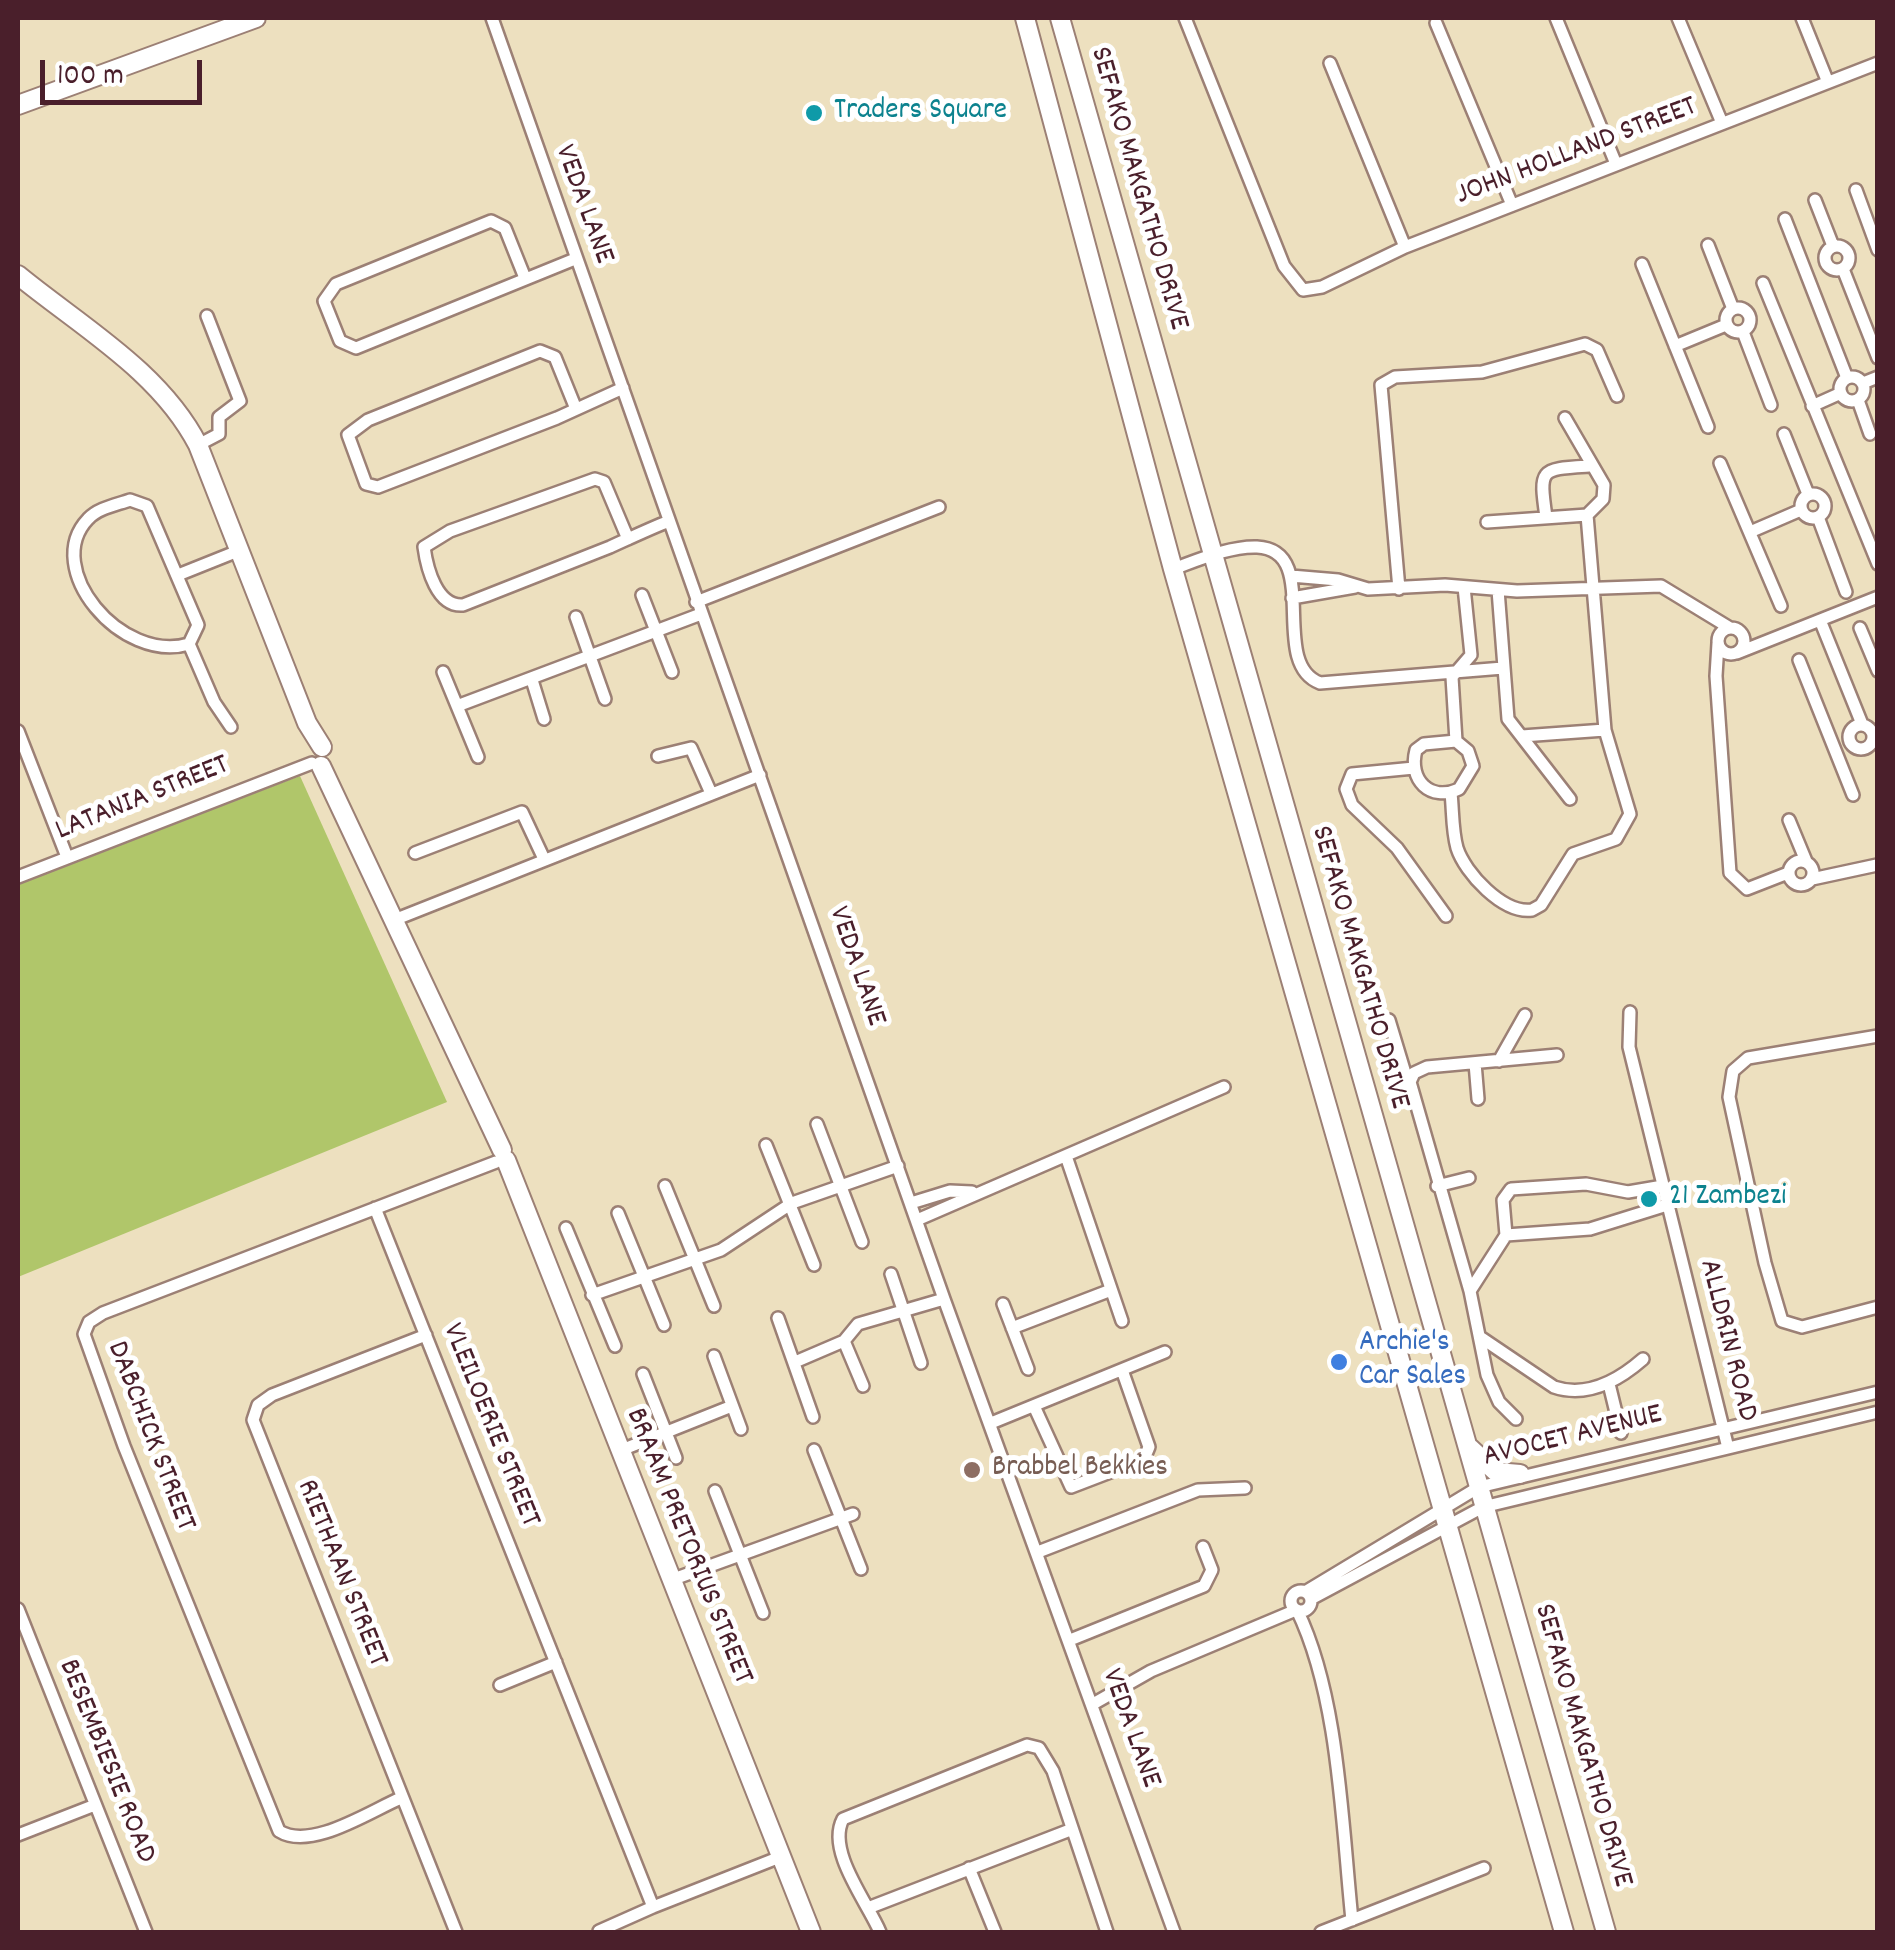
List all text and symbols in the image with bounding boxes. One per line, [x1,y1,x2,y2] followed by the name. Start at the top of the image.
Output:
[45,40,208,102] scale bar
[1079,43,1195,335] street label: SEFAKO MAKGATHO DRIVE
[57,56,124,99] text: 100 m
[1452,91,1702,215] street label: JOHN HOLLAND STREET
[834,95,1007,131] place label: Traders Square
[803,102,825,124] marker: Traders Square
[544,141,620,269] street label: VEDA LANE
[51,749,235,851] street label: LATANIA STREET
[1300,822,1416,1114] street label: SEFAKO MAKGATHO DRIVE
[818,903,892,1031] street label: VEDA LANE
[1669,1181,1787,1217] place label: 21 Zambezi
[1638,1188,1660,1210] marker: 21 Zambezi
[1688,1256,1764,1426] street label: ALLDRIN ROAD
[432,1319,546,1533] street label: VLEILOERIE STREET
[1359,1327,1466,1398] place label: Archie's Car Sales
[96,1337,202,1537] street label: DABCHICK STREET
[1328,1351,1350,1373] marker: Archie's Car Sales
[1480,1398,1666,1478] street label: AVOCET AVENUE
[615,1404,759,1690] street label: BRAAM PRETORIUS STREET
[992,1452,1168,1488] place label: Brabbel Bekkies
[961,1459,983,1481] marker: Brabbel Bekkies
[286,1475,394,1673] street label: RIETHAAN STREET
[1523,1600,1639,1892] street label: SEFAKO MAKGATHO DRIVE
[48,1655,162,1869] street label: BESEMBIESIE ROAD
[1091,1665,1167,1793] street label: VEDA LANE

